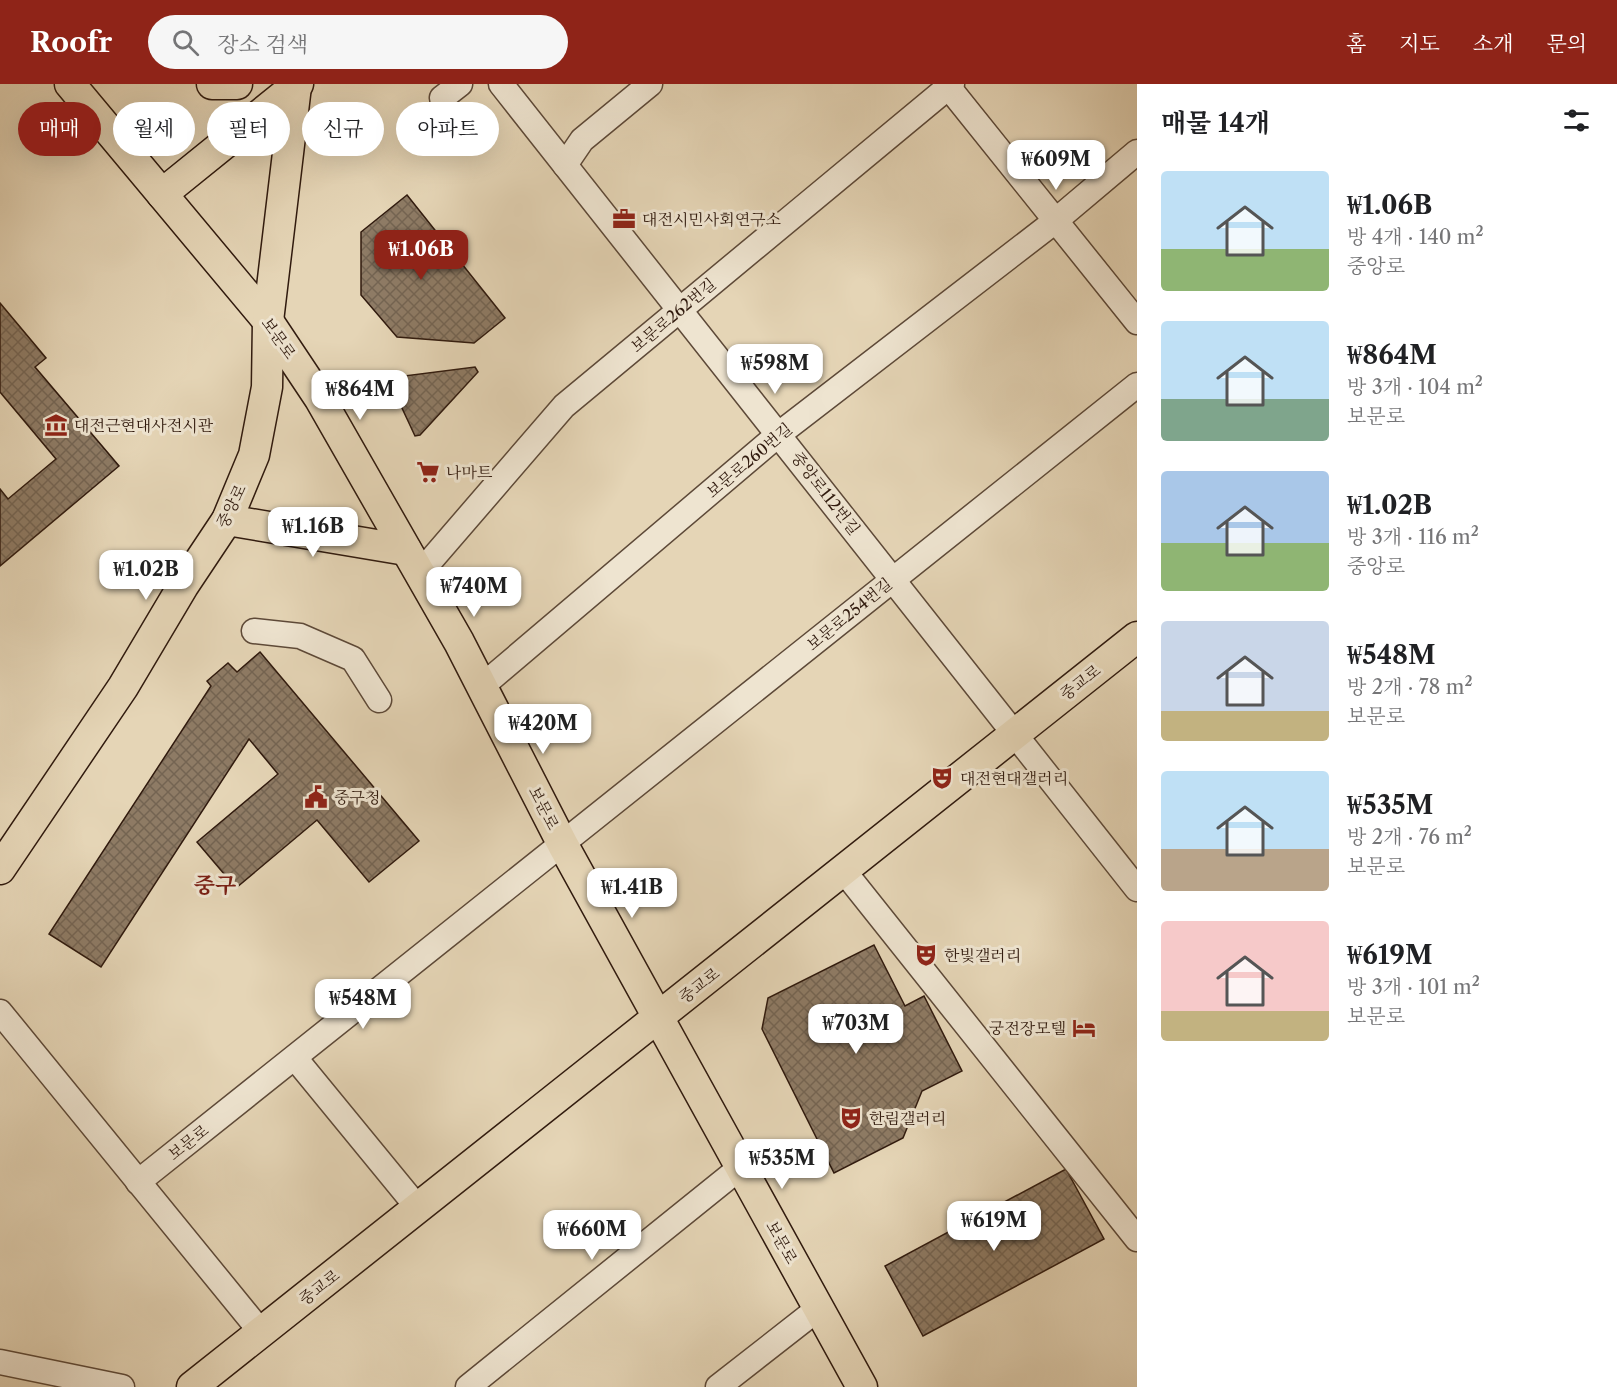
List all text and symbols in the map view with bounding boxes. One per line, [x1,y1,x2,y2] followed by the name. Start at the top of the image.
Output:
[148,15,568,69] search box
[30,25,112,59] text: Roofr
[169,26,202,59] icon: search
[217,31,308,58] text: 장소 검색
[1346,31,1366,56] text: 홈
[1399,31,1440,56] text: 지도
[1473,31,1513,56] text: 소개
[1546,31,1587,56] text: 문의
[18,102,101,156] chip: 매매
[113,102,195,156] chip: 월세
[207,102,290,156] chip: 필터
[302,102,384,156] chip: 신규
[396,102,499,156] chip: 아파트
[1560,104,1593,137] icon: filters
[1161,107,1270,139] text: 매물 14개
[1014,140,1098,191] pin: ₩609M
[1021,147,1091,171] text: ₩609M
[1347,189,1432,221] text: ₩1.06B
[1209,195,1281,267] icon: home
[611,206,637,232] office icon: 대전시민사회연구소
[642,209,781,229] place label: 대전시민사회연구소
[1347,225,1484,249] text: 방 4개 · 140 m²
[372,230,470,281] pin: ₩1.06B
[388,237,454,261] text: ₩1.06B
[1347,254,1405,278] text: 중앙로
[626,274,720,356] street label: 보문로262번길
[258,313,301,363] street label: 보문로
[1347,339,1437,371] text: ₩864M
[733,344,817,395] pin: ₩598M
[1209,345,1281,417] icon: home
[741,351,809,375] text: ₩598M
[318,370,402,421] pin: ₩864M
[1347,375,1483,399] text: 방 3개 · 104 m²
[325,377,395,401] text: ₩864M
[1347,404,1405,428] text: 보문로
[43,412,69,438] museum icon: 대전근현대사전시관
[74,415,214,435] place label: 대전근현대사전시관
[702,418,796,502] street label: 보문로260번길
[787,447,865,539] street label: 중앙로112번길
[415,459,441,485] supermarket icon: 나마트
[446,462,493,482] place label: 나마트
[212,480,250,531] street label: 중앙로
[1347,489,1432,521] text: ₩1.02B
[1209,495,1281,567] icon: home
[264,507,362,558] pin: ₩1.16B
[282,514,344,538] text: ₩1.16B
[1347,525,1479,549] text: 방 3개 · 116 m²
[97,550,195,601] pin: ₩1.02B
[1347,554,1405,578] text: 중앙로
[113,557,179,581] text: ₩1.02B
[432,567,516,618] pin: ₩740M
[802,573,896,655] street label: 보문로254번길
[440,574,508,598] text: ₩740M
[1347,639,1436,671] text: ₩548M
[1209,645,1281,717] icon: home
[1056,660,1105,704] street label: 중교로
[1347,675,1473,699] text: 방 2개 · 78 m²
[501,704,585,755] pin: ₩420M
[1347,704,1405,728] text: 보문로
[508,711,578,735] text: ₩420M
[929,765,955,791] theatre icon: 대전현대갤러리
[960,768,1068,788] place label: 대전현대갤러리
[525,783,564,834] street label: 보문로
[303,784,329,810] public building icon: 중구청
[334,787,380,807] place label: 중구청
[1347,789,1433,821] text: ₩535M
[1209,795,1281,867] icon: home
[1347,825,1472,849] text: 방 2개 · 76 m²
[1347,854,1405,878] text: 보문로
[583,868,681,919] pin: ₩1.41B
[194,872,236,899] district label: 중구
[601,875,663,899] text: ₩1.41B
[1347,939,1433,971] text: ₩619M
[913,942,939,968] theatre icon: 한빛갤러리
[944,945,1021,965] place label: 한빛갤러리
[1209,945,1281,1017] icon: home
[675,963,724,1007] street label: 중교로
[1347,975,1480,999] text: 방 3개 · 101 m²
[321,979,405,1030] pin: ₩548M
[329,986,397,1010] text: ₩548M
[814,1004,898,1055] pin: ₩703M
[1347,1004,1405,1028] text: 보문로
[822,1011,890,1035] text: ₩703M
[1071,1015,1097,1041] hotel icon: 궁전장모텔
[989,1018,1066,1038] place label: 궁전장모텔
[838,1105,864,1131] theatre icon: 한림갤러리
[869,1108,946,1128] place label: 한림갤러리
[164,1120,213,1164] street label: 보문로
[740,1139,824,1190] pin: ₩535M
[749,1146,815,1170] text: ₩535M
[952,1201,1036,1252] pin: ₩619M
[961,1208,1027,1232] text: ₩619M
[550,1210,634,1261] pin: ₩660M
[557,1217,627,1241] text: ₩660M
[762,1217,802,1268] street label: 보문로
[295,1265,344,1309] street label: 중교로

